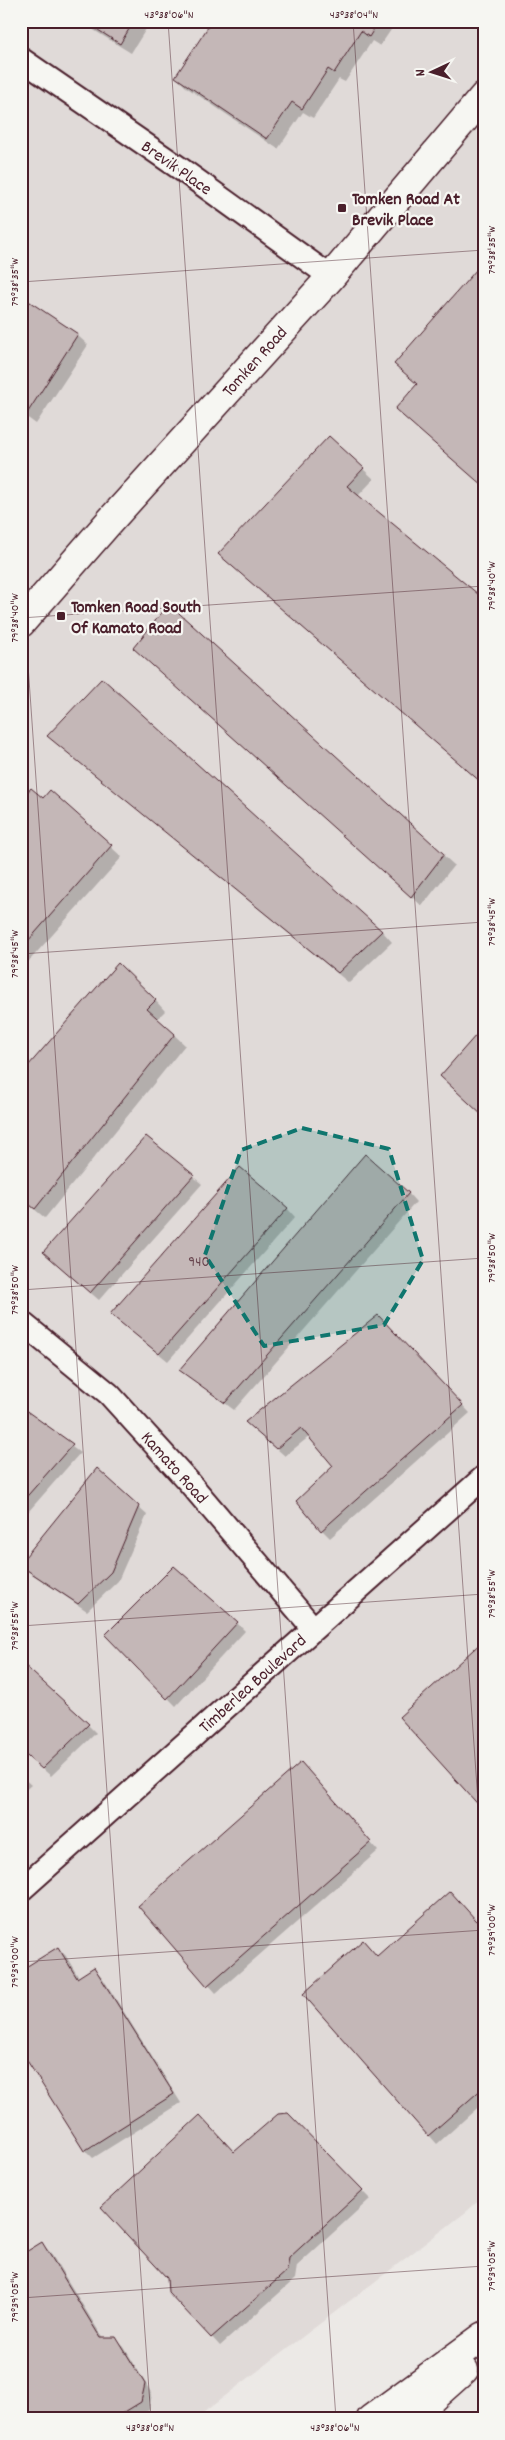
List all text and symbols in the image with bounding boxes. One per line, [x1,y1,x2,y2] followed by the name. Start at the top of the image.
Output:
[144,7,194,24] text: 43°38'06"N
[330,7,378,24] text: 43°38'04"N
[408,48,458,98] north arrow
[411,69,431,77] text: N
[135,135,216,203] street label: Brevik Place
[352,188,460,234] place label: Tomken Road At Brevik Place
[336,202,348,214] marker: Tomken Road At Brevik Place
[484,226,501,274] text: 79°38'35"W
[7,258,24,306] text: 79°38'35"W
[217,322,294,403] street label: Tomken Road
[484,561,501,611] text: 79°38'40"W
[7,593,24,643] text: 79°38'40"W
[71,596,201,642] place label: Tomken Road South Of Kamato Road
[55,610,67,622] marker: Tomken Road South Of Kamato Road
[484,898,501,946] text: 79°38'45"W
[7,930,24,978] text: 79°38'45"W
[484,1233,501,1283] text: 79°38'50"W
[188,1252,210,1274] house number: 940
[7,1265,24,1315] text: 79°38'50"W
[134,1427,213,1510] street label: Kamato Road
[484,1570,501,1618] text: 79°38'55"W
[7,1602,24,1650] text: 79°38'55"W
[194,1630,313,1740] street label: Timberlea Boulevard
[484,1904,501,1956] text: 79°39'00"W
[7,1936,24,1988] text: 79°39'00"W
[484,2241,501,2291] text: 79°39'05"W
[7,2272,24,2322] text: 79°39'05"W
[126,2420,174,2437] text: 43°38'08"N
[310,2420,360,2437] text: 43°38'06"N

